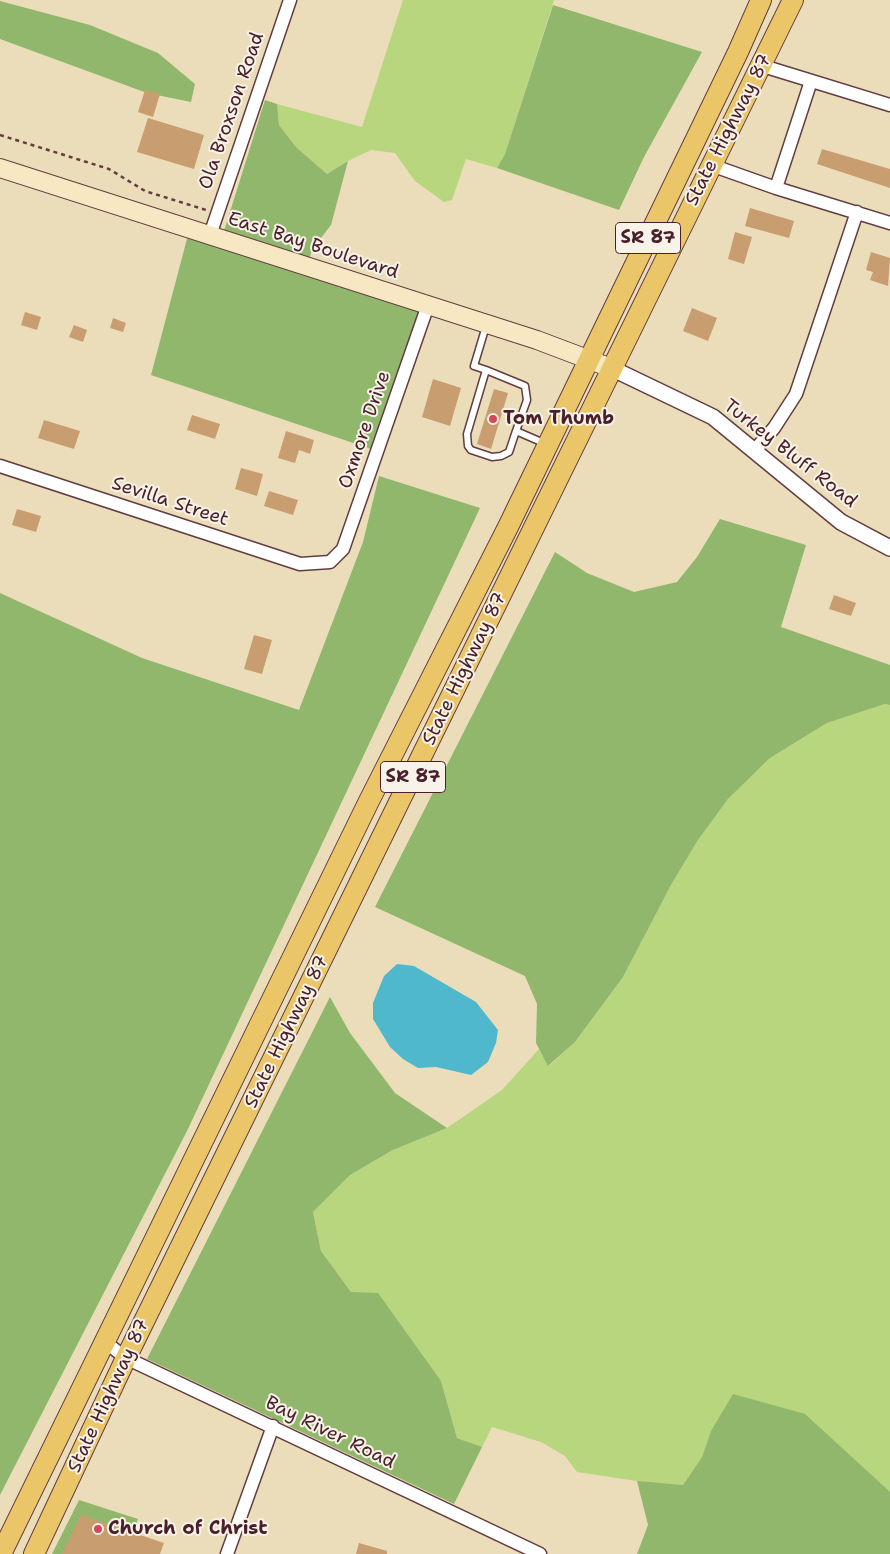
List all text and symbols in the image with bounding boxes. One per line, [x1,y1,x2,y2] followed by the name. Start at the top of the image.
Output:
[194,29,270,193] street label: Ola Broxson Road
[681,50,777,210] street label: State Highway 87
[225,208,401,284] street label: East Bay Boulevard
[616,222,680,254] road number: SR 87
[334,368,396,492] street label: Oxmore Drive
[719,395,861,513] street label: Turkey Bluff Road
[503,408,614,430] place label: Tom Thumb
[487,413,499,425] marker: Tom Thumb
[109,472,231,532] street label: Sevilla Street
[418,589,512,749] street label: State Highway 87
[380,762,446,792] road number: SR 87
[240,952,334,1112] street label: State Highway 87
[63,1315,155,1477] street label: State Highway 87
[261,1392,399,1474] street label: Bay River Road
[108,1518,268,1540] place label: Church of Christ
[92,1523,104,1535] marker: Church of Christ

